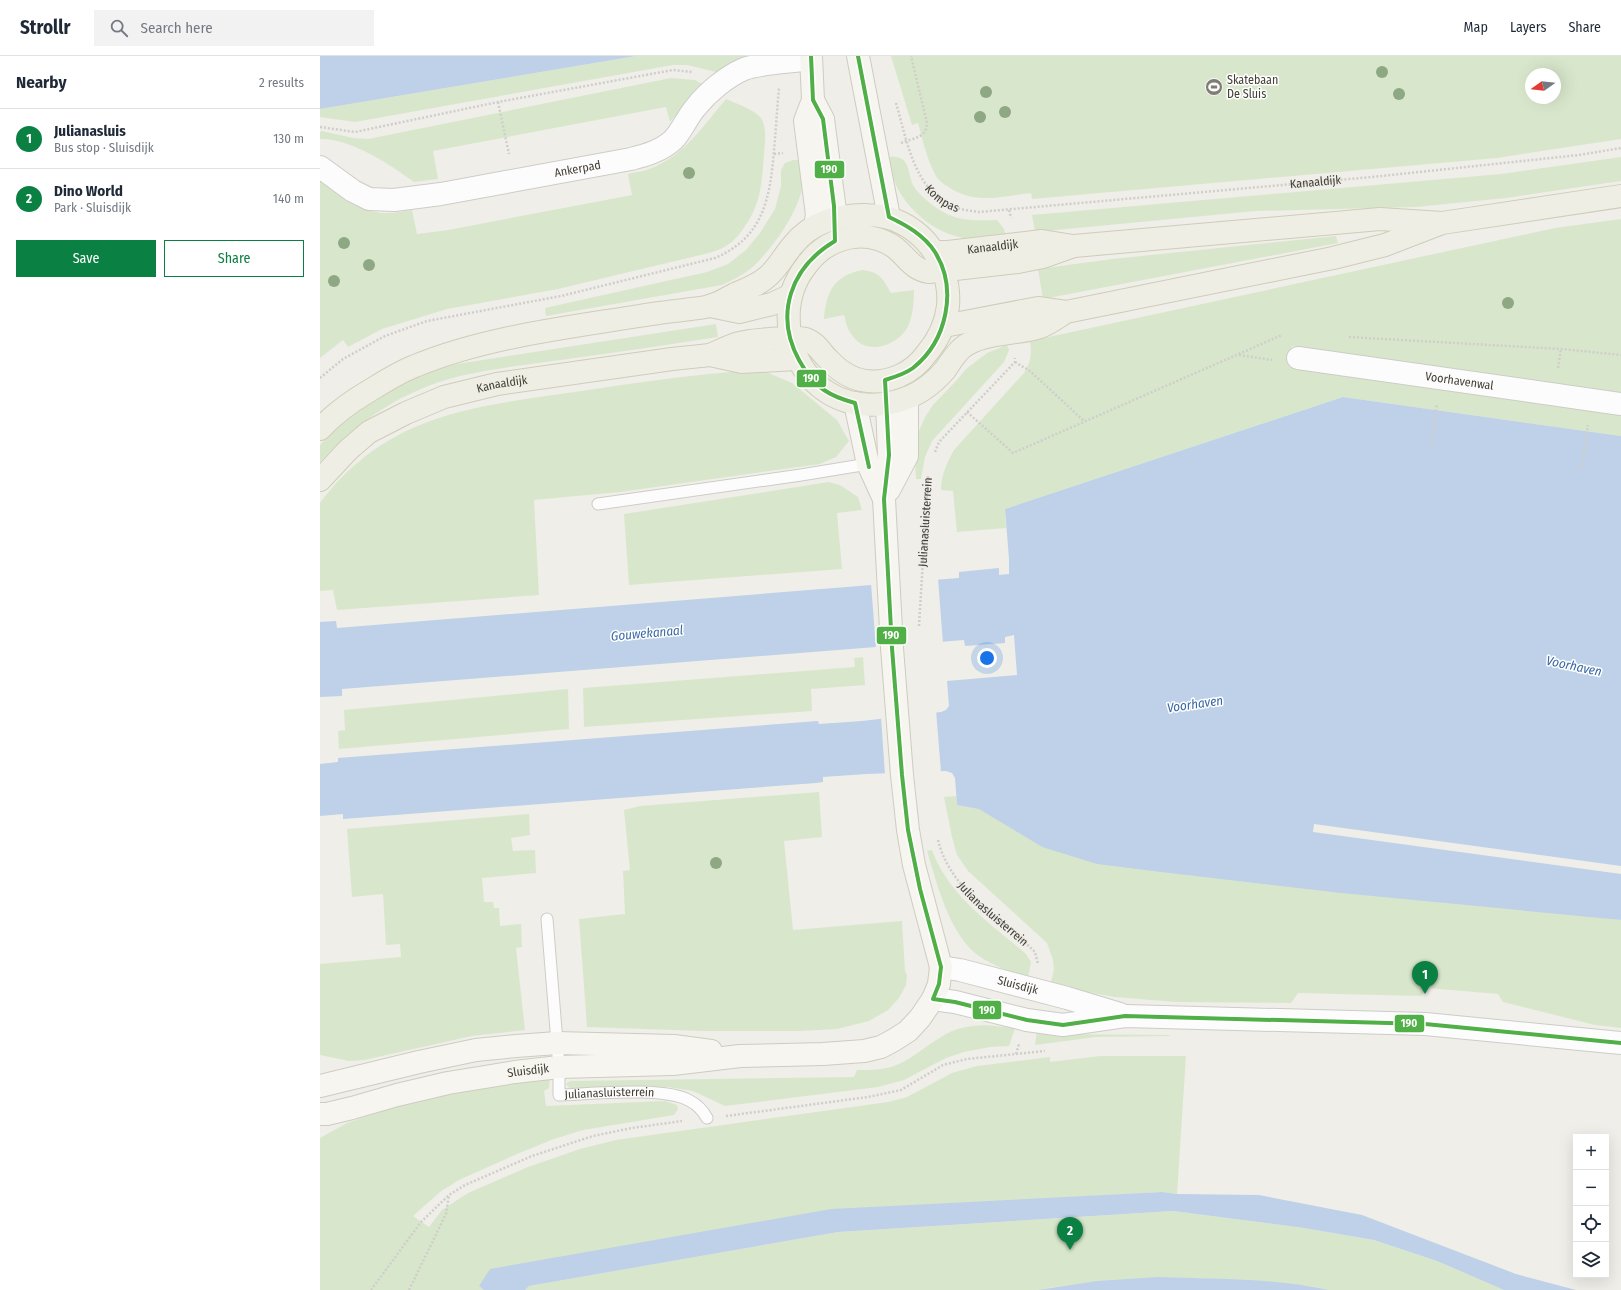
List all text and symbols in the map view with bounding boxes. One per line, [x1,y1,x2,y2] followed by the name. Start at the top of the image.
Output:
[94,10,374,46] search box
[20,16,70,39] text: Strollr
[108,17,130,39] icon: search
[140,19,213,37] text: Search here
[1464,19,1488,36] text: Map
[1510,19,1546,36] text: Layers
[1568,19,1601,36] text: Share
[1525,68,1561,104] north arrow
[16,72,67,93] text: Nearby
[1227,73,1278,101] place label: Skatebaan De Sluis
[259,75,304,90] text: 2 results
[1204,77,1224,97] sports icon: Skatebaan De Sluis
[54,122,126,140] text: Julianasluis
[26,131,32,146] text: 1
[273,131,304,146] text: 130 m
[54,140,154,155] text: Bus stop · Sluisdijk
[553,158,602,180] street label: Ankerpad
[814,160,845,179] line badge: 190
[821,163,837,176] text: 190
[1289,173,1342,191] street label: Kanaaldijk
[54,182,123,200] text: Dino World
[922,182,961,215] street label: Kompas
[26,191,32,206] text: 2
[273,191,304,206] text: 140 m
[54,200,131,215] text: Park · Sluisdijk
[966,237,1019,257] street label: Kanaaldijk
[16,240,156,277] button: Save
[164,240,304,277] button: Share
[796,369,827,388] line badge: 190
[1424,369,1494,393] street label: Voorhavenwal
[803,372,819,385] text: 190
[475,373,529,396] street label: Kanaaldijk
[916,477,935,567] street label: Julianasluisterrein
[610,622,684,644] water label: Gouwekanaal
[876,626,907,645] line badge: 190
[883,629,899,642] text: 190
[977,648,997,668] your location
[1545,653,1603,679] water label: Voorhaven
[1166,693,1224,715] water label: Voorhaven
[955,879,1031,949] street label: Julianasluisterrein
[1412,961,1438,994] pin: 1
[996,973,1040,997] street label: Sluisdijk
[972,1000,1002,1020] line badge: 190
[979,1004,995,1017] text: 190
[1394,1014,1425,1033] line badge: 190
[1401,1017,1417,1030] text: 190
[506,1061,550,1080] street label: Sluisdijk
[564,1085,655,1102] street label: Julianasluisterrein
[1573,1134,1609,1278] map controls
[1573,1134,1609,1170] button: +
[1573,1170,1609,1206] button: −
[1573,1206,1609,1242] button: locate
[1057,1217,1083,1250] pin: 2
[1573,1242,1609,1278] button: layers

